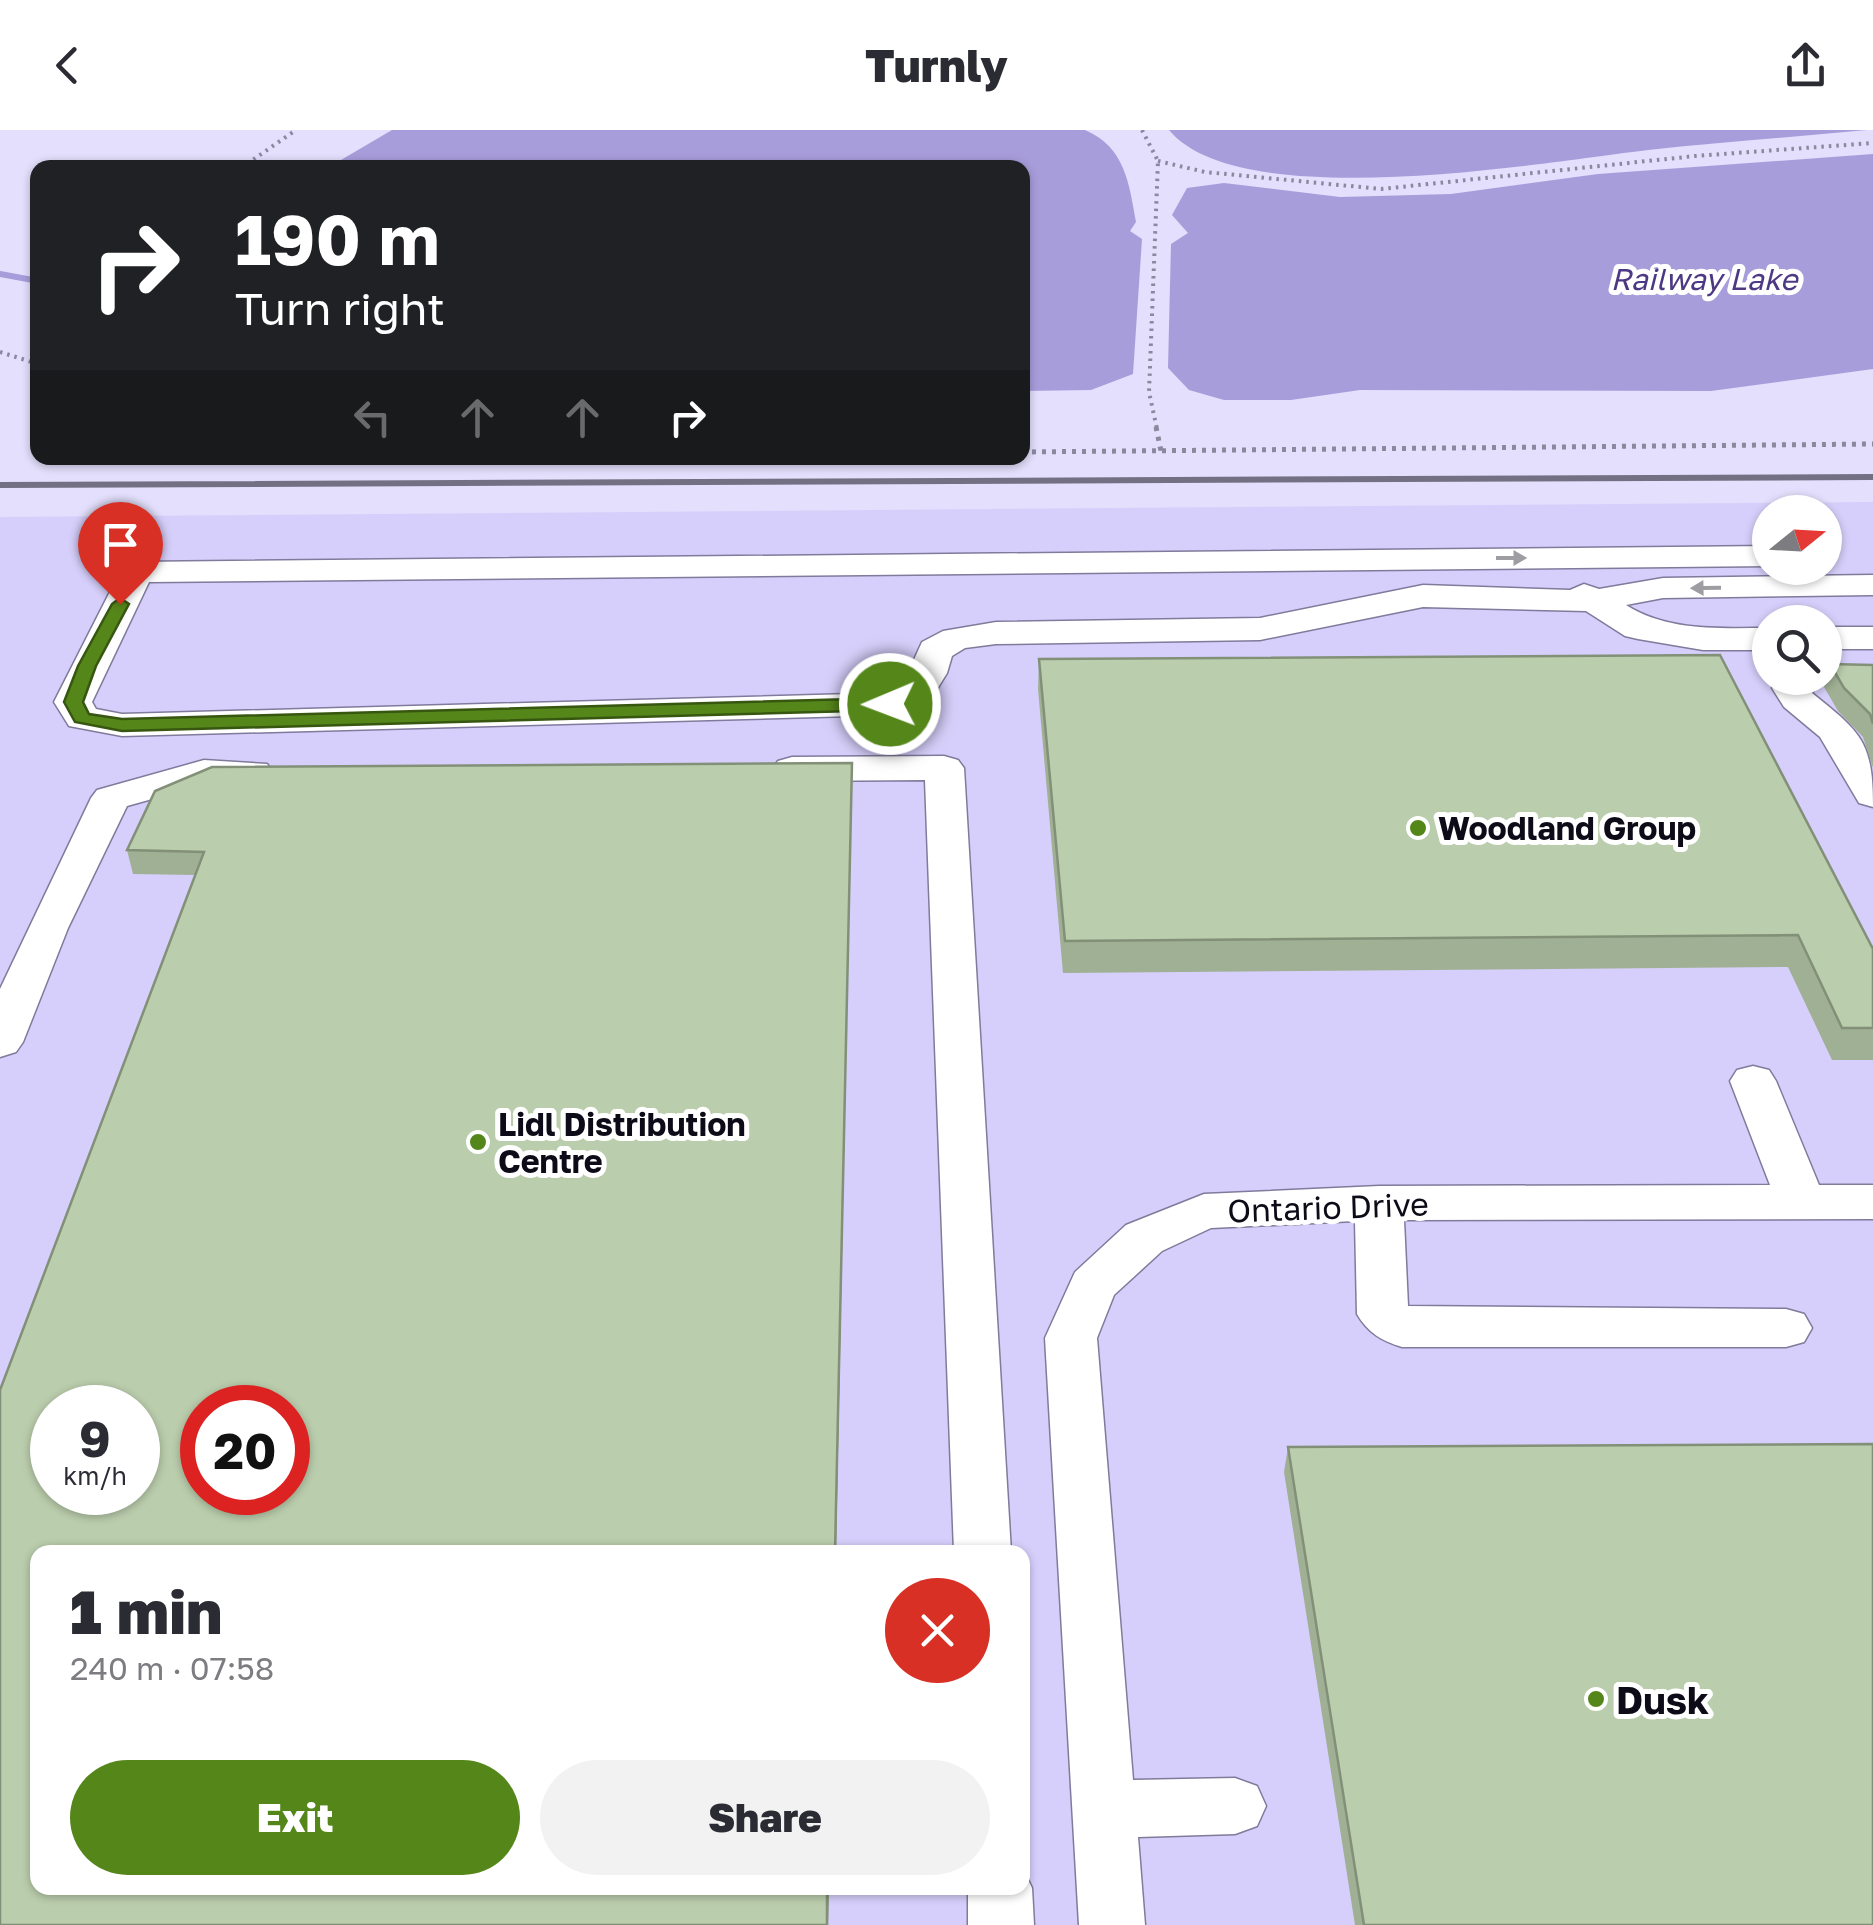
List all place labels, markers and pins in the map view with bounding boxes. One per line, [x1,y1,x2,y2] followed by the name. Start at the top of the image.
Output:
[78,502,163,605] pin
[1438,809,1696,847] place label: Woodland Group
[1407,817,1429,839] marker: Woodland Group
[498,1105,746,1180] place label: Lidl Distribution Centre
[467,1131,489,1153] marker: Lidl Distribution Centre
[1616,1677,1709,1722] place label: Dusk
[1585,1688,1607,1710] marker: Dusk

